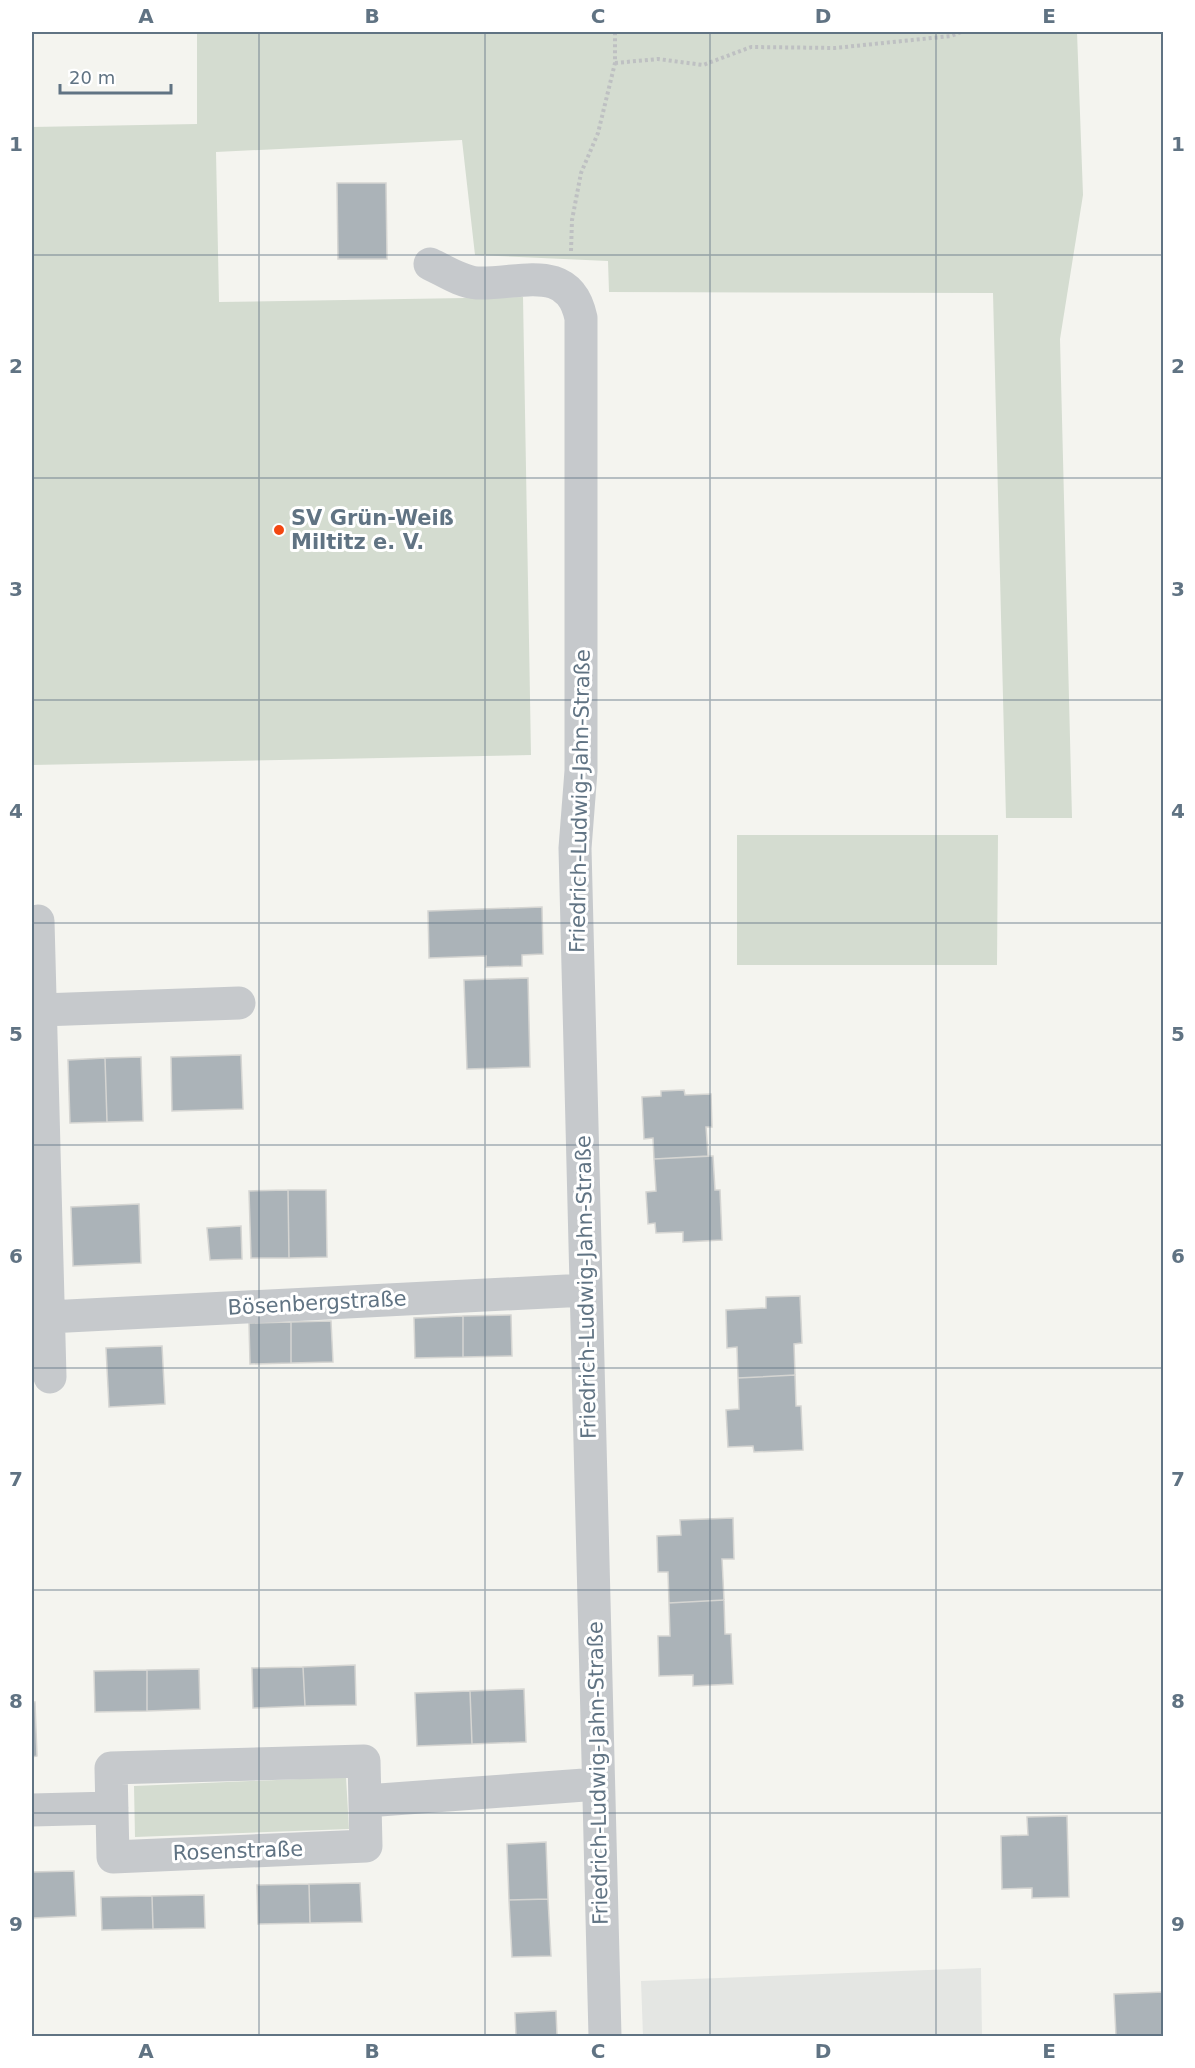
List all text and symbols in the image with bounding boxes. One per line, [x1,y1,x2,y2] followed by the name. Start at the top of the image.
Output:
[138,4,154,28] text: A
[364,4,380,28] text: B
[591,4,605,28] text: C
[815,4,831,28] text: D
[1042,4,1056,28] text: E
[60,57,171,95] scale bar
[69,67,115,88] text: 20 m
[9,132,23,156] text: 1
[1171,132,1185,156] text: 1
[9,354,23,378] text: 2
[1171,354,1185,378] text: 2
[291,506,454,554] place label: SV Grün-Weiß Miltitz e. V.
[272,523,286,537] marker: SV Grün-Weiß Miltitz e. V.
[9,577,23,601] text: 3
[1171,577,1185,601] text: 3
[565,649,595,953] street label: Friedrich-Ludwig-Jahn-Straße
[9,799,23,823] text: 4
[1171,799,1185,823] text: 4
[9,1022,23,1046] text: 5
[1171,1022,1185,1046] text: 5
[571,1135,601,1439] street label: Friedrich-Ludwig-Jahn-Straße
[9,1244,23,1268] text: 6
[1171,1244,1185,1268] text: 6
[227,1286,407,1320] street label: Bösenbergstraße
[9,1467,23,1491] text: 7
[1171,1467,1185,1491] text: 7
[583,1621,613,1925] street label: Friedrich-Ludwig-Jahn-Straße
[9,1689,23,1713] text: 8
[1171,1689,1185,1713] text: 8
[172,1837,304,1865] street label: Rosenstraße
[9,1912,23,1936] text: 9
[1171,1912,1185,1936] text: 9
[138,2039,154,2063] text: A
[364,2039,380,2063] text: B
[591,2039,605,2063] text: C
[815,2039,831,2063] text: D
[1042,2039,1056,2063] text: E

